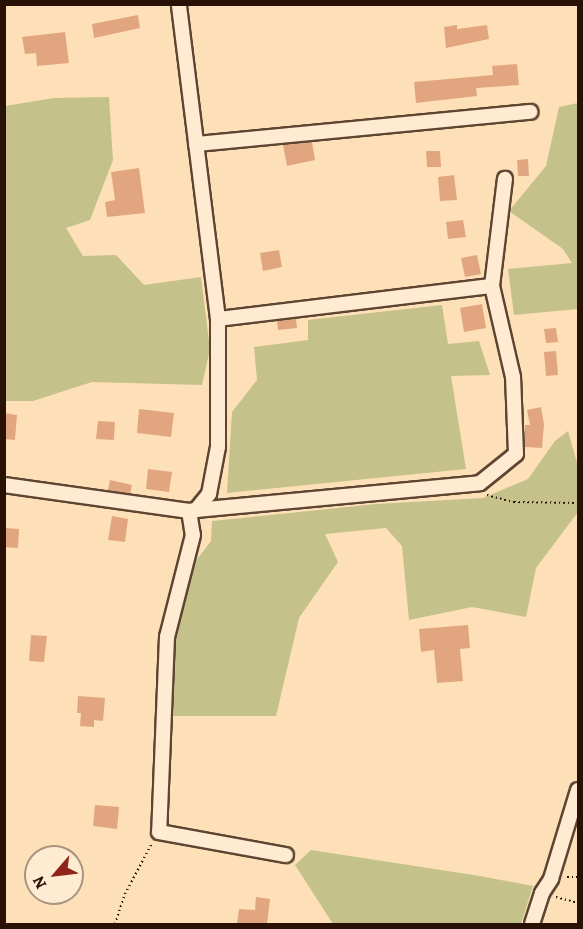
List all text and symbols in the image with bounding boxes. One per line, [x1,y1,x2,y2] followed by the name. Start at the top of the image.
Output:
[24,845,84,905] north arrow
[27,872,52,893] text: N

